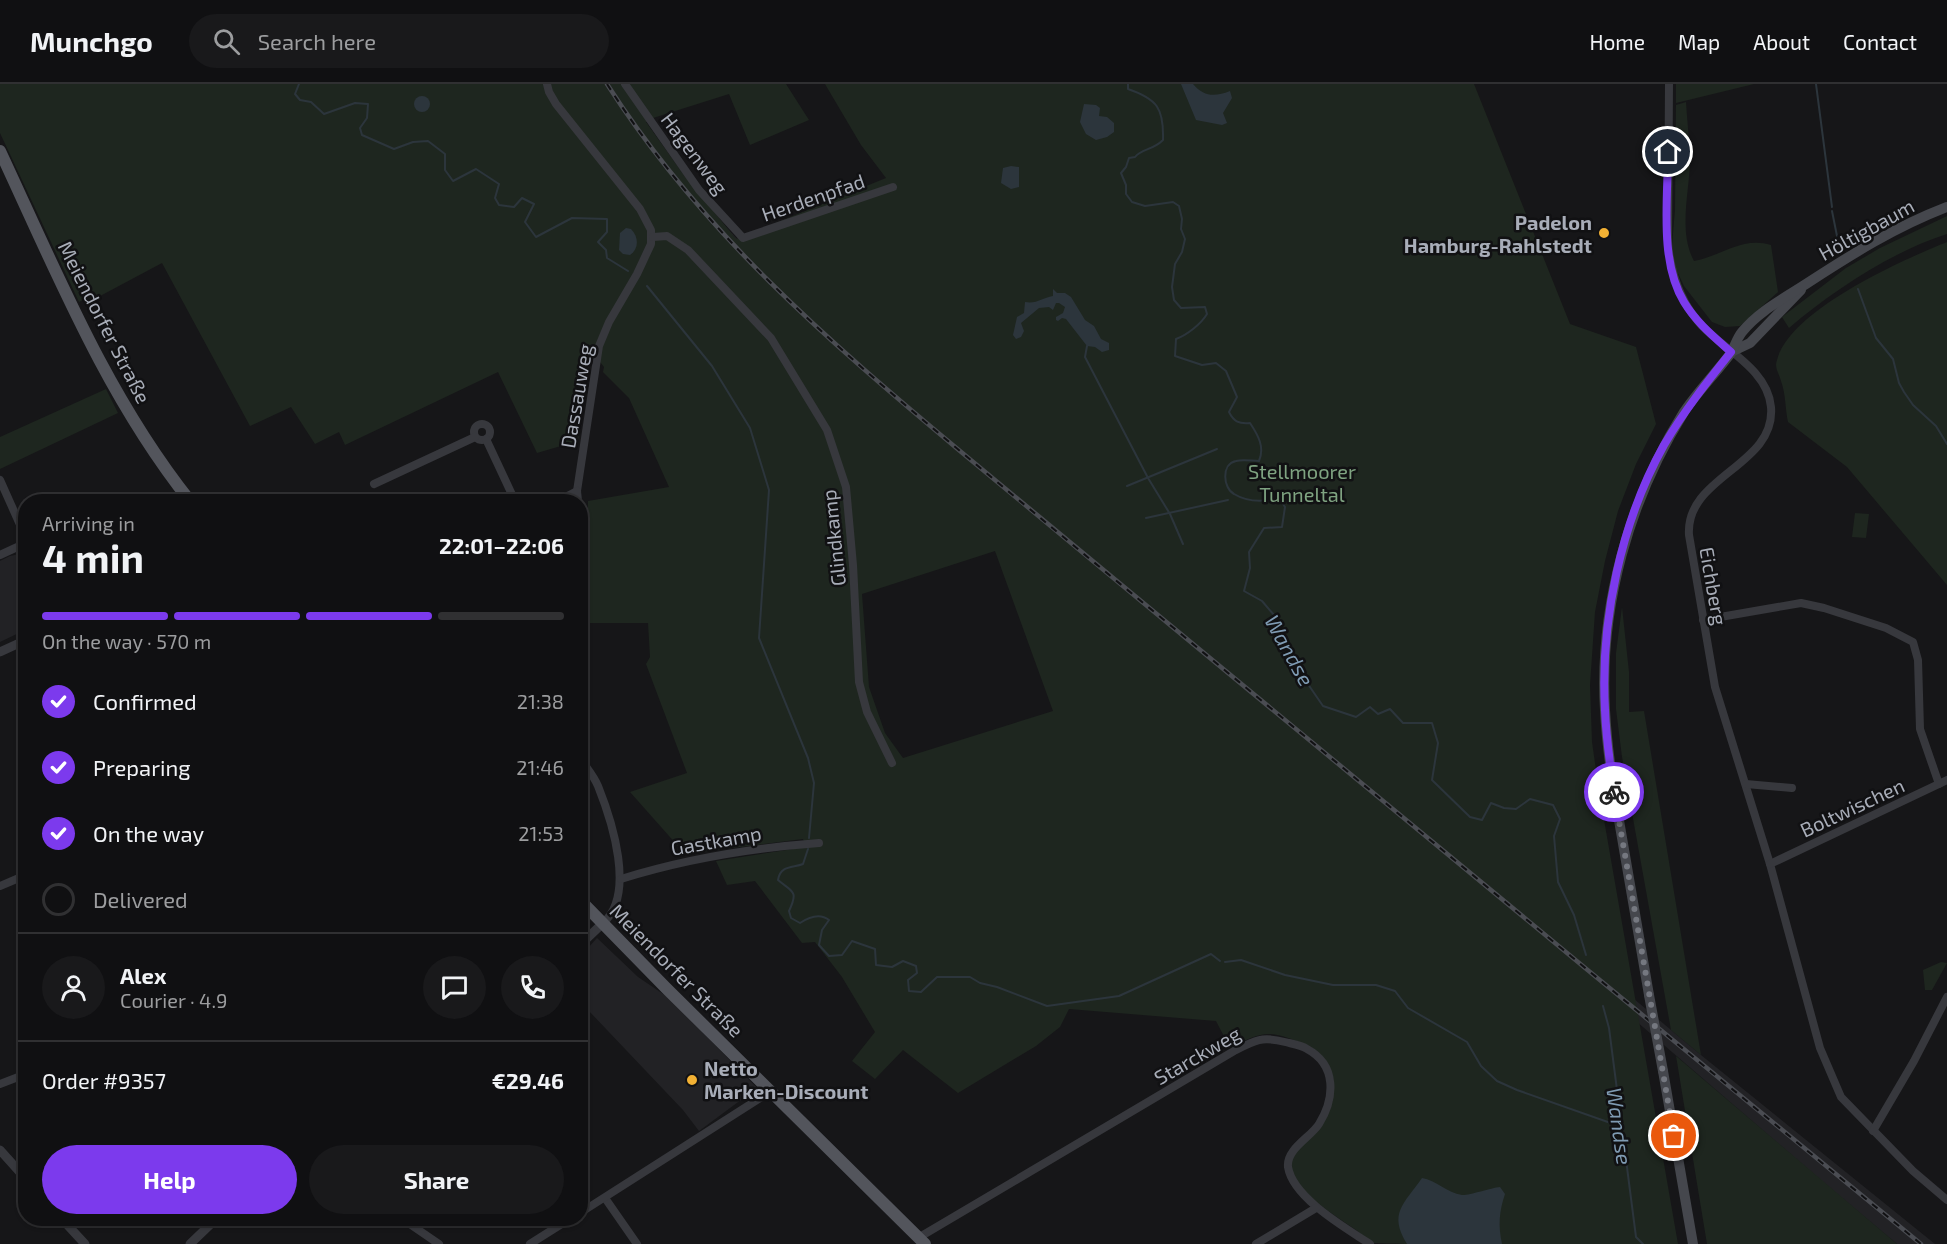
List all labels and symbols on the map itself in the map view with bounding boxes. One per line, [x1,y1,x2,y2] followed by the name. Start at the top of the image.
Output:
[656,107,734,199] street label: Hagenweg
[1642,126,1693,177] pin
[758,168,868,226] street label: Herdenpfad
[1814,193,1918,265] street label: Höltigbaum
[1404,210,1592,257] place label: Padelon Hamburg-Rahlstedt
[1597,226,1611,240] marker: Padelon Hamburg-Rahlstedt
[54,237,156,407] street label: Meiendorfer Straße
[555,342,597,450] street label: Dassauweg
[1248,459,1356,506] park label: Stellmoorer Tunneltal
[816,489,850,587] street label: Glindkamp
[1695,545,1733,627] street label: Eichberg
[1260,610,1320,690] water label: Wandse
[1584,762,1644,822] courier
[1796,772,1908,842] street label: Boltwischen
[669,820,763,860] street label: Gastkamp
[605,898,749,1042] street label: Meiendorfer Straße
[1150,1021,1244,1089] street label: Starckweg
[704,1056,868,1103] place label: Netto Marken-Discount
[685,1073,699,1087] marker: Netto Marken-Discount
[1602,1086,1638,1166] water label: Wandse
[1648,1110,1699,1161] pin

